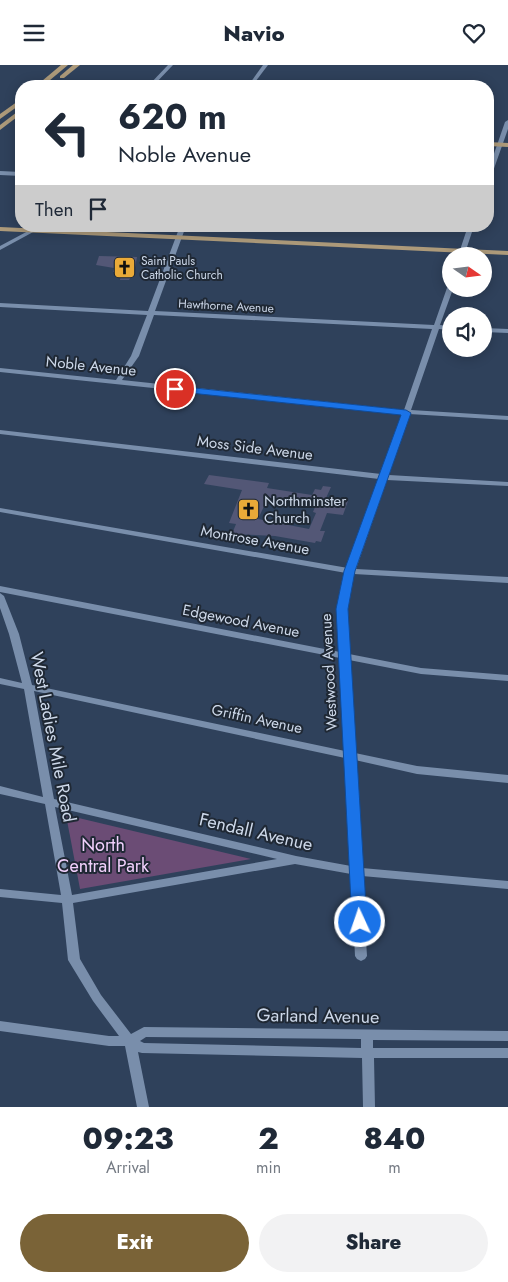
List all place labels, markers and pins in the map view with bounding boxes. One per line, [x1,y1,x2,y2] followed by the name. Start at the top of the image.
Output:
[141,252,223,284] place label: Saint Pauls Catholic Church
[113,256,137,280] church icon: Saint Pauls Catholic Church
[154,368,196,410] pin
[264,490,347,529] place label: Northminster Church
[236,498,260,522] church icon: Northminster Church

